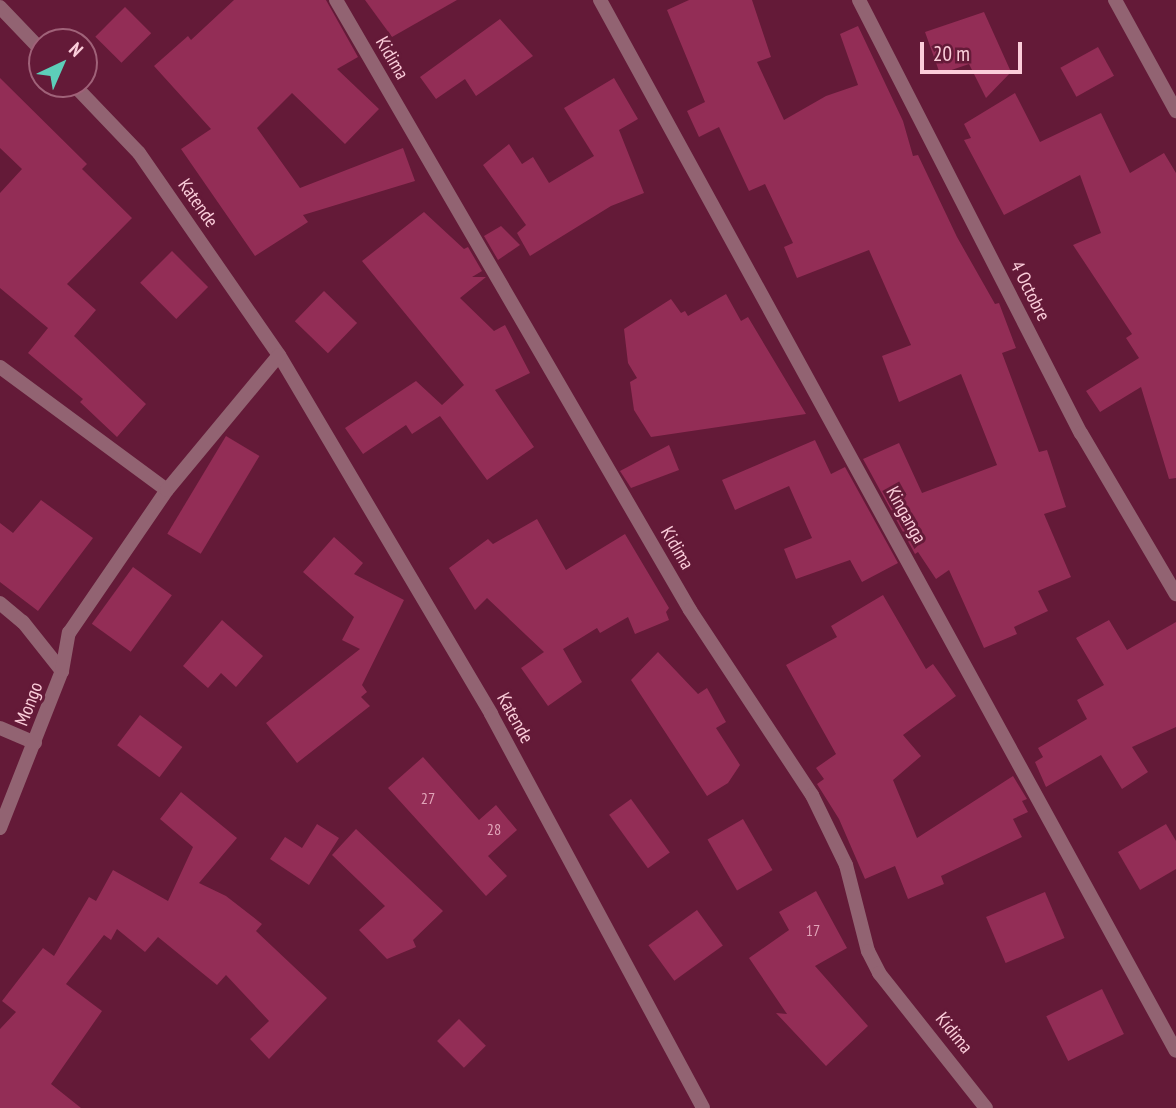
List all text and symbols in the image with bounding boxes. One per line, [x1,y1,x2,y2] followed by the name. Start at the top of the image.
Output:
[28,28,98,98] north arrow
[924,28,1026,72] scale bar
[371,32,413,84] street label: Kidima
[64,37,88,62] text: N
[933,40,970,67] text: 20 m
[173,174,223,232] street label: Katende
[1005,257,1055,325] street label: 4 Octobre
[881,482,931,548] street label: Kinganga
[656,522,698,574] street label: Kidima
[10,679,48,729] street label: Mongo
[492,689,538,747] street label: Katende
[421,788,435,808] house number: 27
[487,819,501,839] house number: 28
[806,920,820,940] house number: 17
[931,1008,977,1058] street label: Kidima

